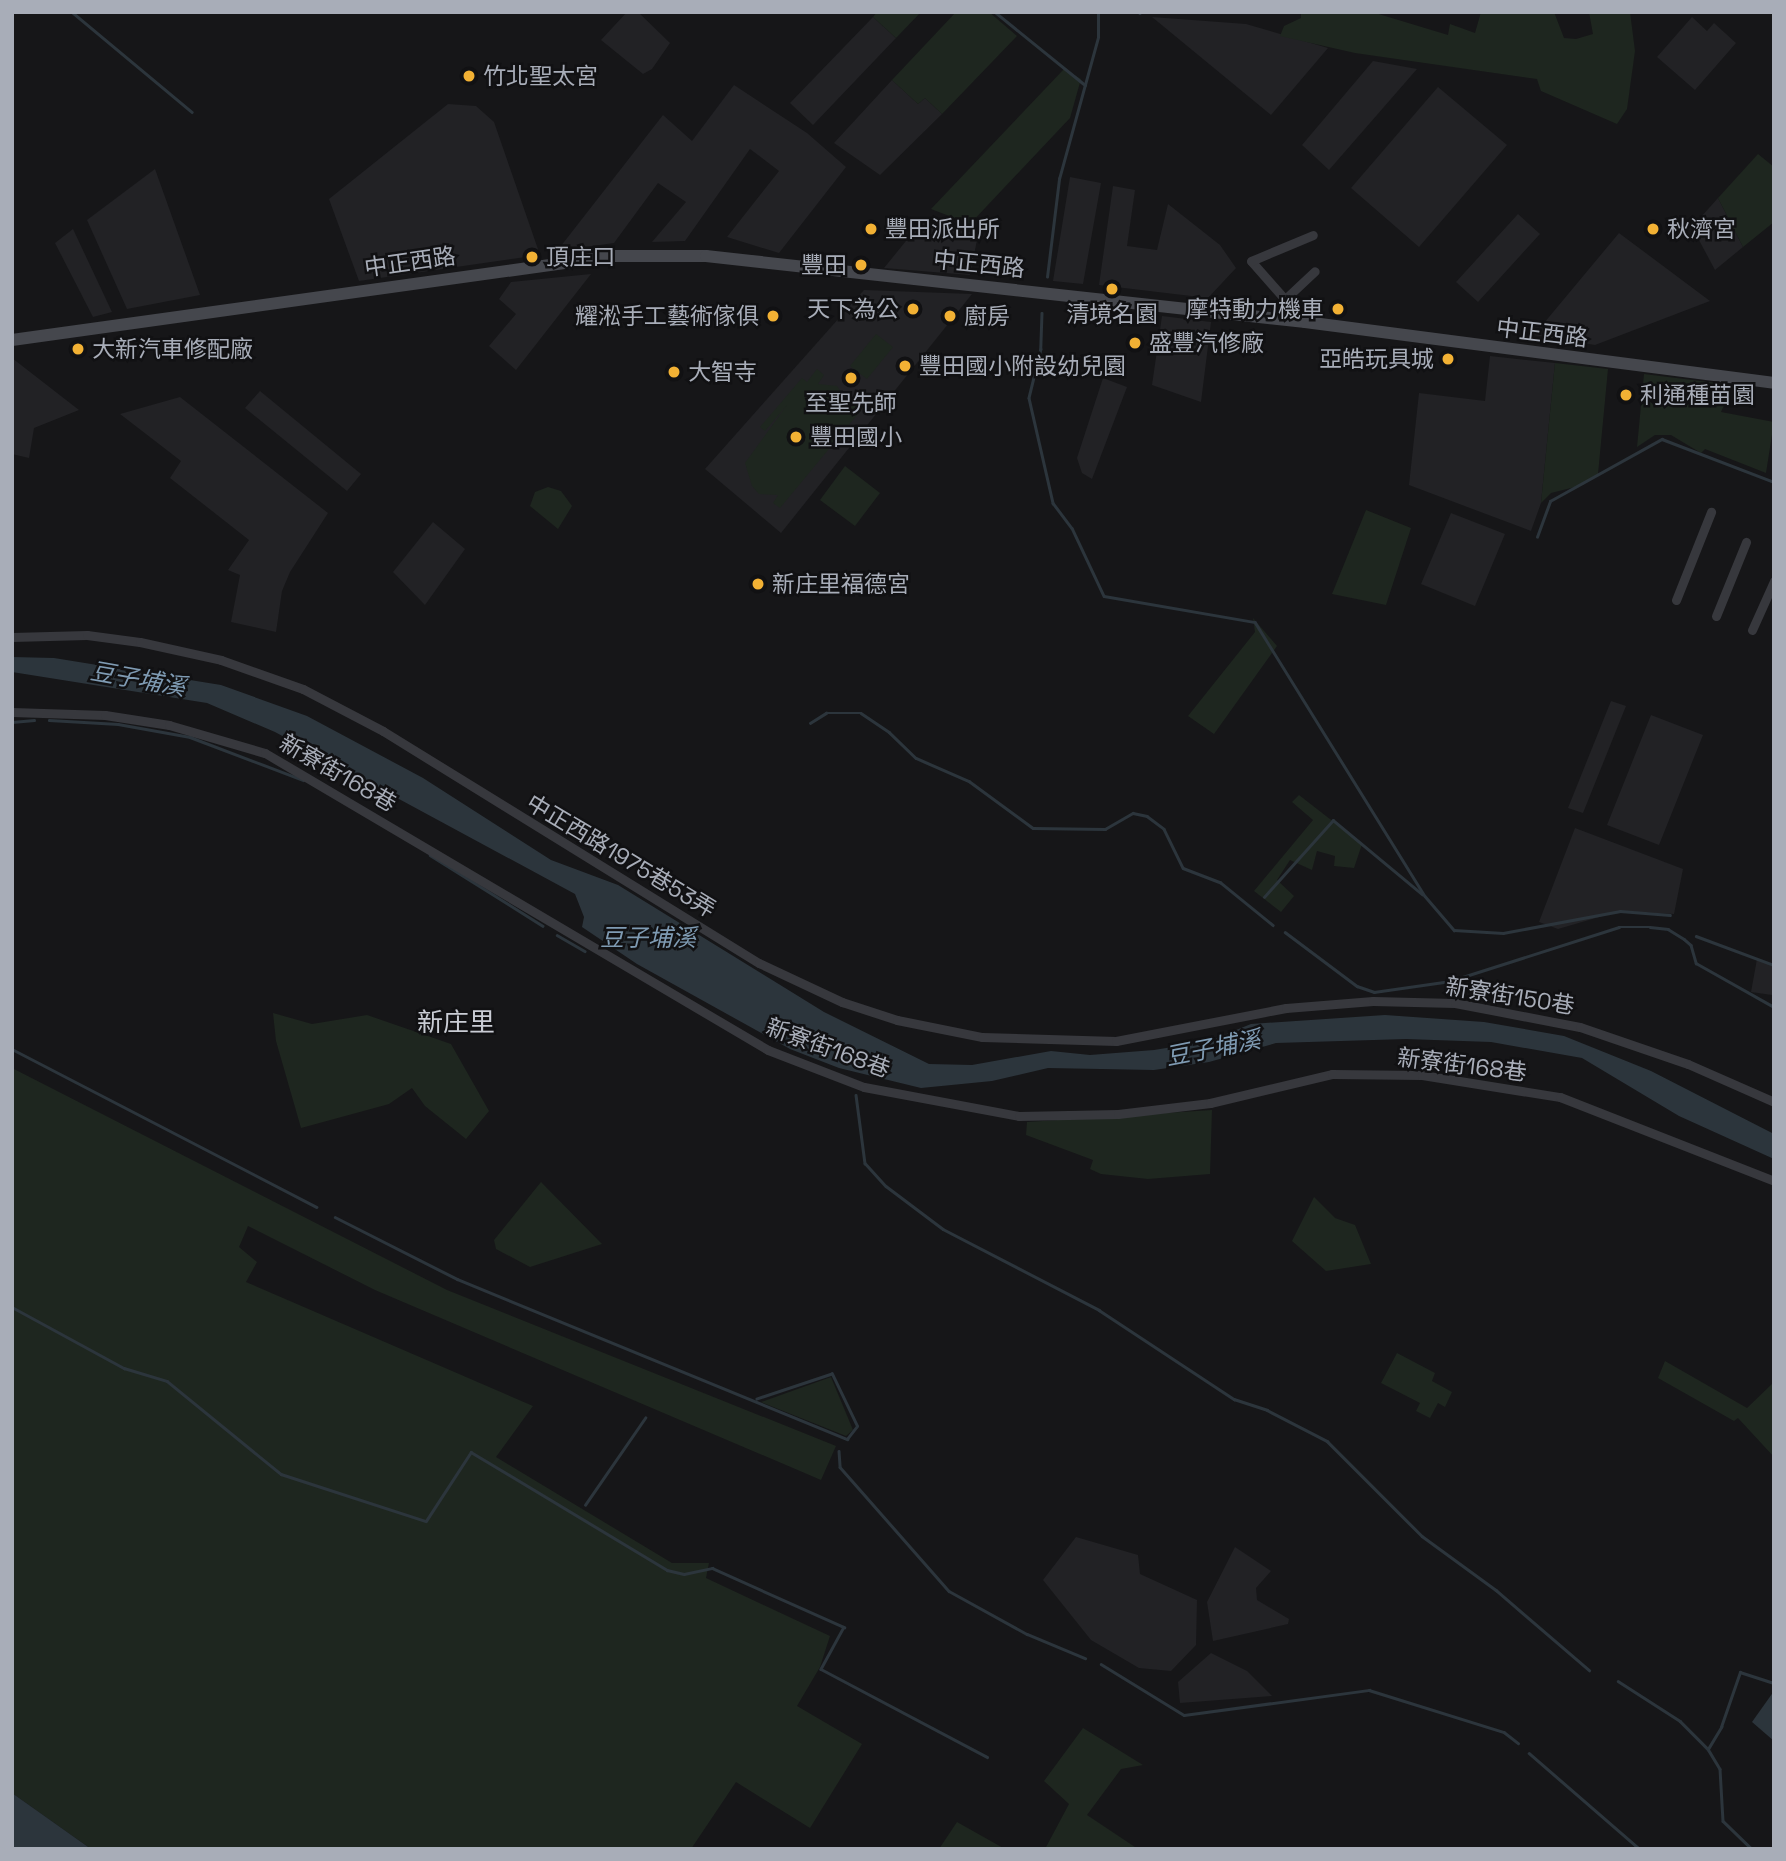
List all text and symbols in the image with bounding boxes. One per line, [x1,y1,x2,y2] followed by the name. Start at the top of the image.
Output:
[483,62,598,90] place label: 竹北聖太宮
[461,68,477,84] marker: 竹北聖太宮
[885,215,1000,243] place label: 豐田派出所
[1667,215,1736,243] place label: 秋濟宮
[863,221,879,237] marker: 豐田派出所
[1645,221,1661,237] marker: 秋濟宮
[363,242,457,282] street label: 中正西路
[546,243,615,271] place label: 頂庄口
[932,245,1026,283] street label: 中正西路
[524,249,540,265] marker: 頂庄口
[801,251,847,279] place label: 豐田
[853,257,869,273] marker: 豐田
[1104,281,1120,297] marker: 清境名園
[807,295,899,323] place label: 天下為公
[1186,295,1324,323] place label: 摩特動力機車
[1066,300,1158,328] place label: 清境名園
[905,301,921,317] marker: 天下為公
[1330,301,1346,317] marker: 摩特動力機車
[575,302,759,330] place label: 耀淞手工藝術傢俱
[964,302,1010,330] place label: 廚房
[765,308,781,324] marker: 耀淞手工藝術傢俱
[942,308,958,324] marker: 廚房
[1495,314,1589,352] street label: 中正西路
[1149,329,1264,357] place label: 盛豐汽修廠
[92,335,253,363] place label: 大新汽車修配廠
[1127,335,1143,351] marker: 盛豐汽修廠
[70,341,86,357] marker: 大新汽車修配廠
[1319,345,1434,373] place label: 亞皓玩具城
[1440,351,1456,367] marker: 亞皓玩具城
[919,352,1126,380] place label: 豐田國小附設幼兒園
[688,358,757,386] place label: 大智寺
[897,358,913,374] marker: 豐田國小附設幼兒園
[666,364,682,380] marker: 大智寺
[843,370,859,386] marker: 至聖先師
[1640,381,1755,409] place label: 利通種苗園
[1618,387,1634,403] marker: 利通種苗園
[805,389,897,417] place label: 至聖先師
[810,423,902,451] place label: 豐田國小
[788,429,804,445] marker: 豐田國小
[772,570,910,598] place label: 新庄里福德宮
[750,576,766,592] marker: 新庄里福德宮
[88,656,188,702] water label: 豆子埔溪
[275,729,401,817] street label: 新寮街168巷
[521,789,721,923] street label: 中正西路1975巷53弄
[600,924,696,952] water label: 豆子埔溪
[1444,972,1576,1020] street label: 新寮街150巷
[417,1007,495,1039] district label: 新庄里
[762,1013,894,1083] street label: 新寮街168巷
[1163,1025,1263,1071] water label: 豆子埔溪
[1396,1043,1528,1087] street label: 新寮街168巷

